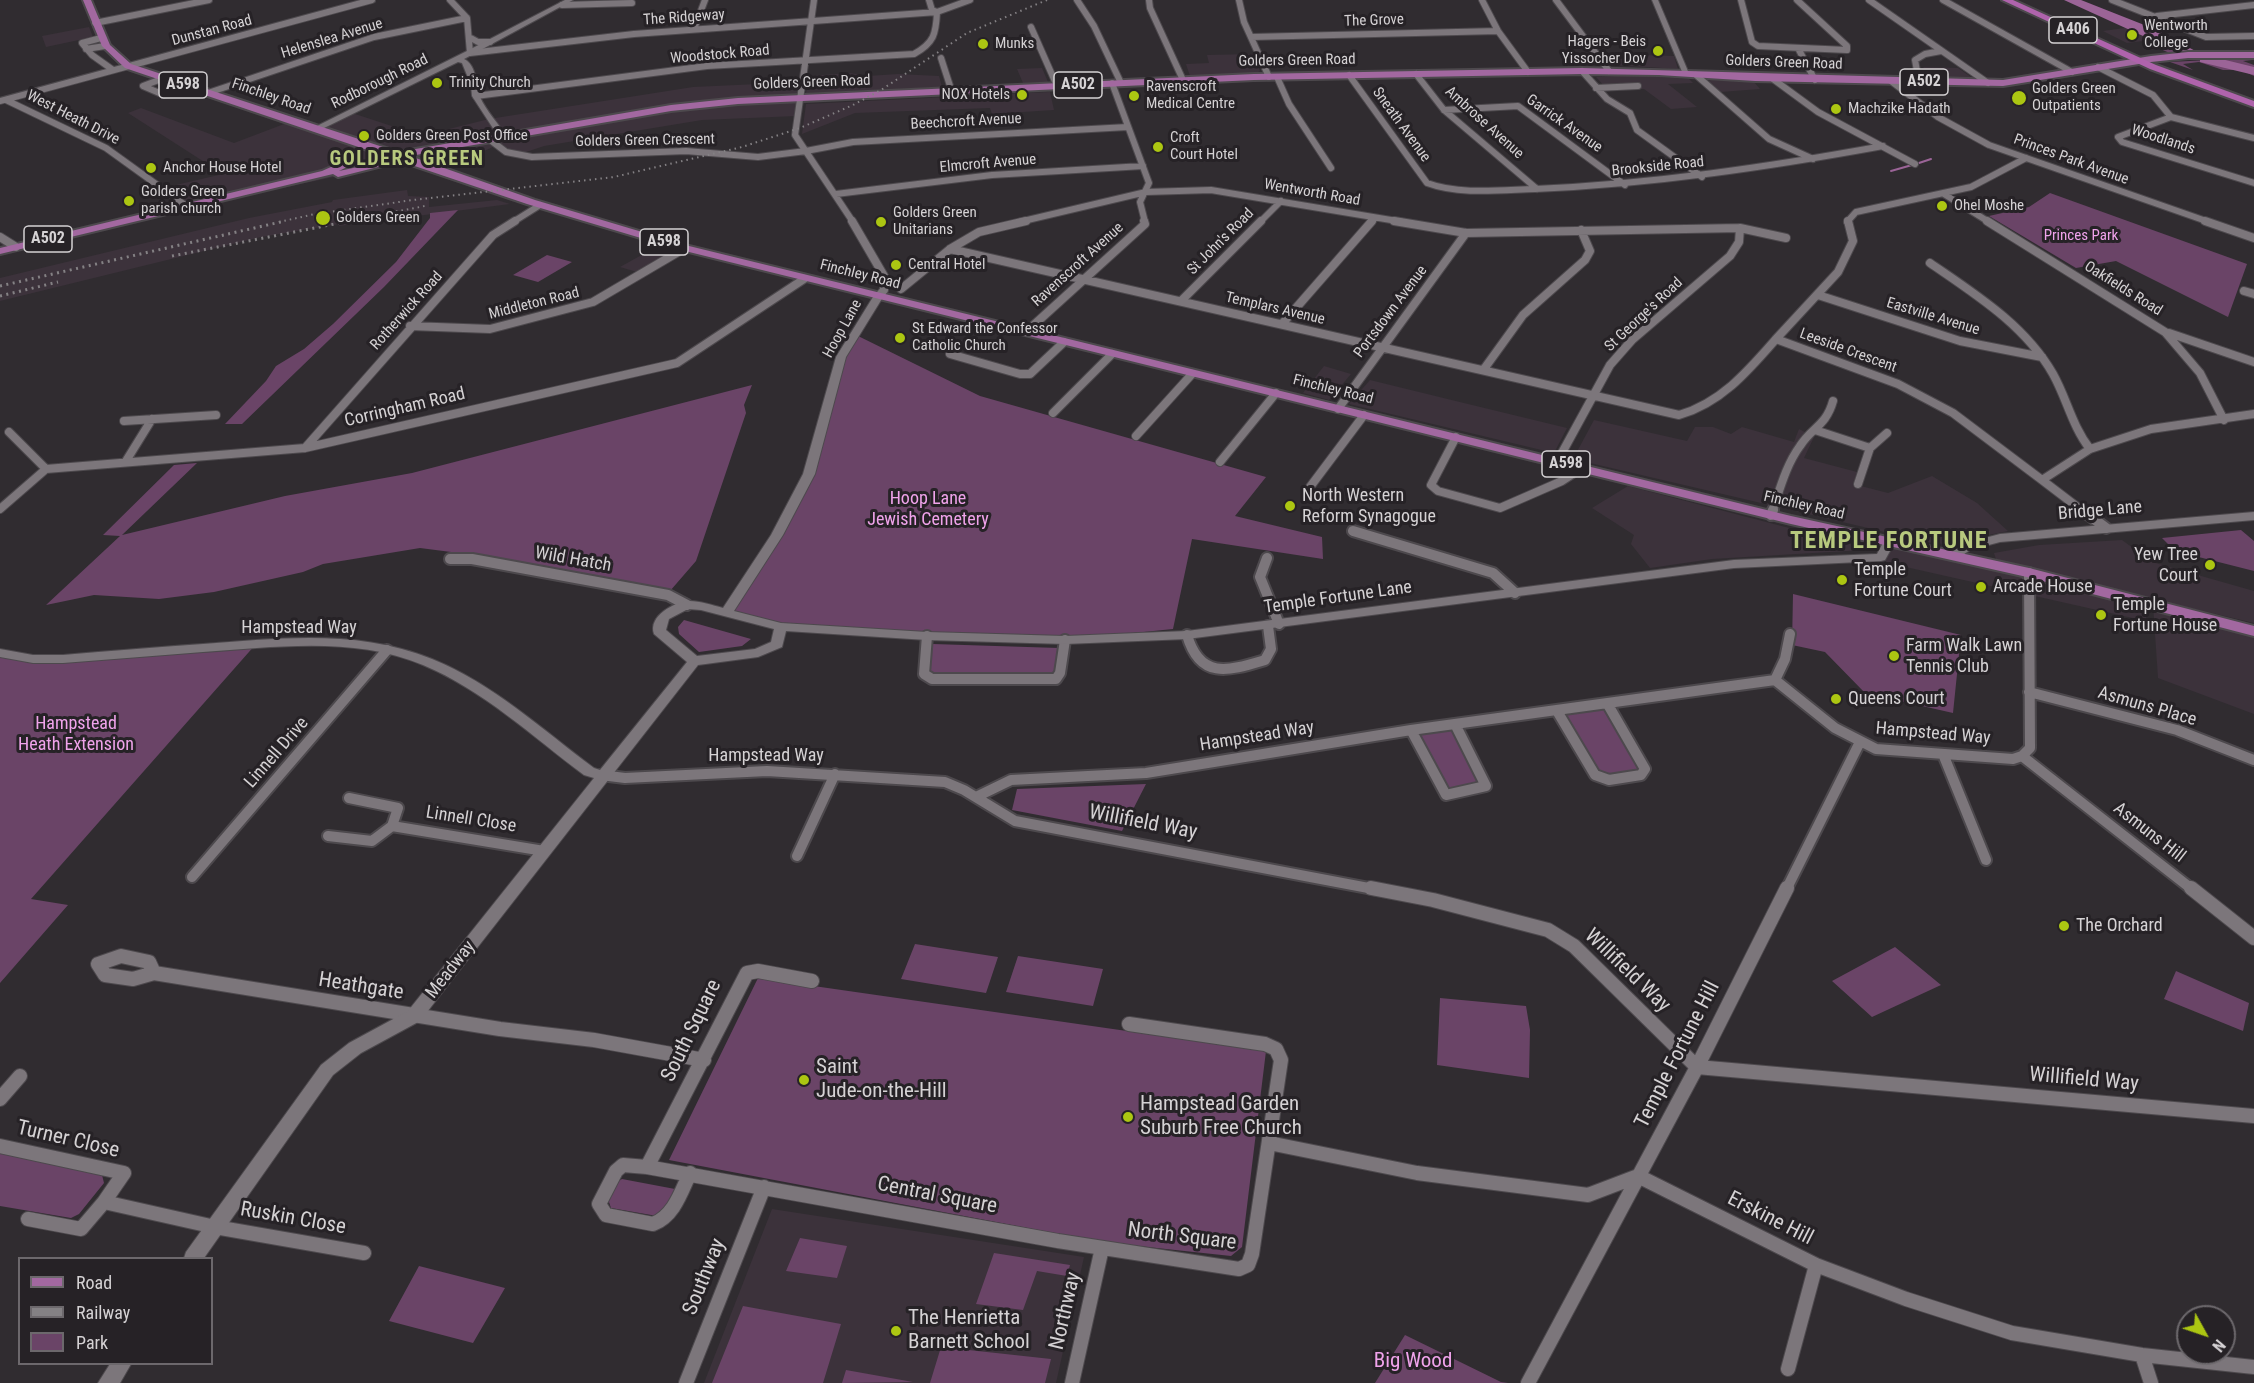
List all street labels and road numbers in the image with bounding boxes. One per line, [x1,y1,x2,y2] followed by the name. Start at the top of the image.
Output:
[643,6,725,30] street label: The Ridgeway
[1344,11,1404,31] street label: The Grove
[170,12,254,50] street label: Dunstan Road
[279,15,385,63] street label: Helenslea Avenue
[2049,17,2097,43] road number: A406
[670,42,770,68] street label: Woodstock Road
[329,51,431,113] street label: Rodborough Road
[1238,51,1356,71] street label: Golders Green Road
[1725,52,1843,74] street label: Golders Green Road
[1900,69,1948,95] road number: A502
[159,72,207,98] road number: A598
[753,72,871,94] street label: Golders Green Road
[1054,72,1102,98] road number: A502
[229,75,313,119] street label: Finchley Road
[1441,83,1527,163] street label: Ambrose Avenue
[1368,84,1434,166] street label: Sneath Avenue
[24,87,122,149] street label: West Heath Drive
[1522,91,1606,157] street label: Garrick Avenue
[910,110,1022,134] street label: Beechcroft Avenue
[2129,121,2197,159] street label: Woodlands
[575,131,715,151] street label: Golders Green Crescent
[2011,131,2131,189] street label: Princes Park Avenue
[939,151,1037,177] street label: Elmcroft Avenue
[1611,153,1705,181] street label: Brookside Road
[1262,176,1362,210] street label: Wentworth Road
[1184,205,1258,279] street label: St John's Road
[1028,219,1128,311] street label: Ravenscroft Avenue
[24,226,72,252] road number: A502
[640,229,688,255] road number: A598
[818,256,902,294] street label: Finchley Road
[2081,258,2165,320] street label: Oakfields Road
[1351,262,1431,362] street label: Portsdown Avenue
[367,268,447,354] street label: Rotherwick Road
[1601,274,1687,356] street label: St George's Road
[487,284,581,324] street label: Middleton Road
[1224,289,1326,329] street label: Templars Avenue
[1884,294,1982,340] street label: Eastville Avenue
[820,297,866,361] street label: Hoop Lane
[1797,325,1899,377] street label: Leeside Crescent
[1291,371,1375,409] street label: Finchley Road
[343,384,467,432] street label: Corringham Road
[1542,451,1590,477] road number: A598
[1762,488,1846,524] street label: Finchley Road
[2057,497,2143,525] street label: Bridge Lane
[533,543,613,577] street label: Wild Hatch
[1263,577,1413,619] street label: Temple Fortune Lane
[241,617,357,639] street label: Hampstead Way
[2095,683,2199,731] street label: Asmuns Place
[240,713,314,793] street label: Linnell Drive
[1198,717,1316,757] street label: Hampstead Way
[1875,718,1991,750] street label: Hampstead Way
[708,745,824,767] street label: Hampstead Way
[2109,798,2189,868] street label: Asmuns Hill
[1087,800,1199,846] street label: Willifield Way
[424,802,518,838] street label: Linnell Close
[1579,924,1675,1018] street label: Willifield Way
[422,937,480,1003] street label: Meadway
[317,968,405,1006] street label: Heathgate
[656,976,728,1086] street label: South Square
[1630,977,1726,1133] street label: Temple Fortune Hill
[2028,1063,2140,1097] street label: Willifield Way
[14,1116,122,1164] street label: Turner Close
[875,1172,999,1220] street label: Central Square
[1723,1187,1817,1251] street label: Erskine Hill
[238,1197,348,1241] street label: Ruskin Close
[1126,1218,1238,1256] street label: North Square
[678,1235,732,1319] street label: Southway
[1045,1270,1087,1352] street label: Northway

